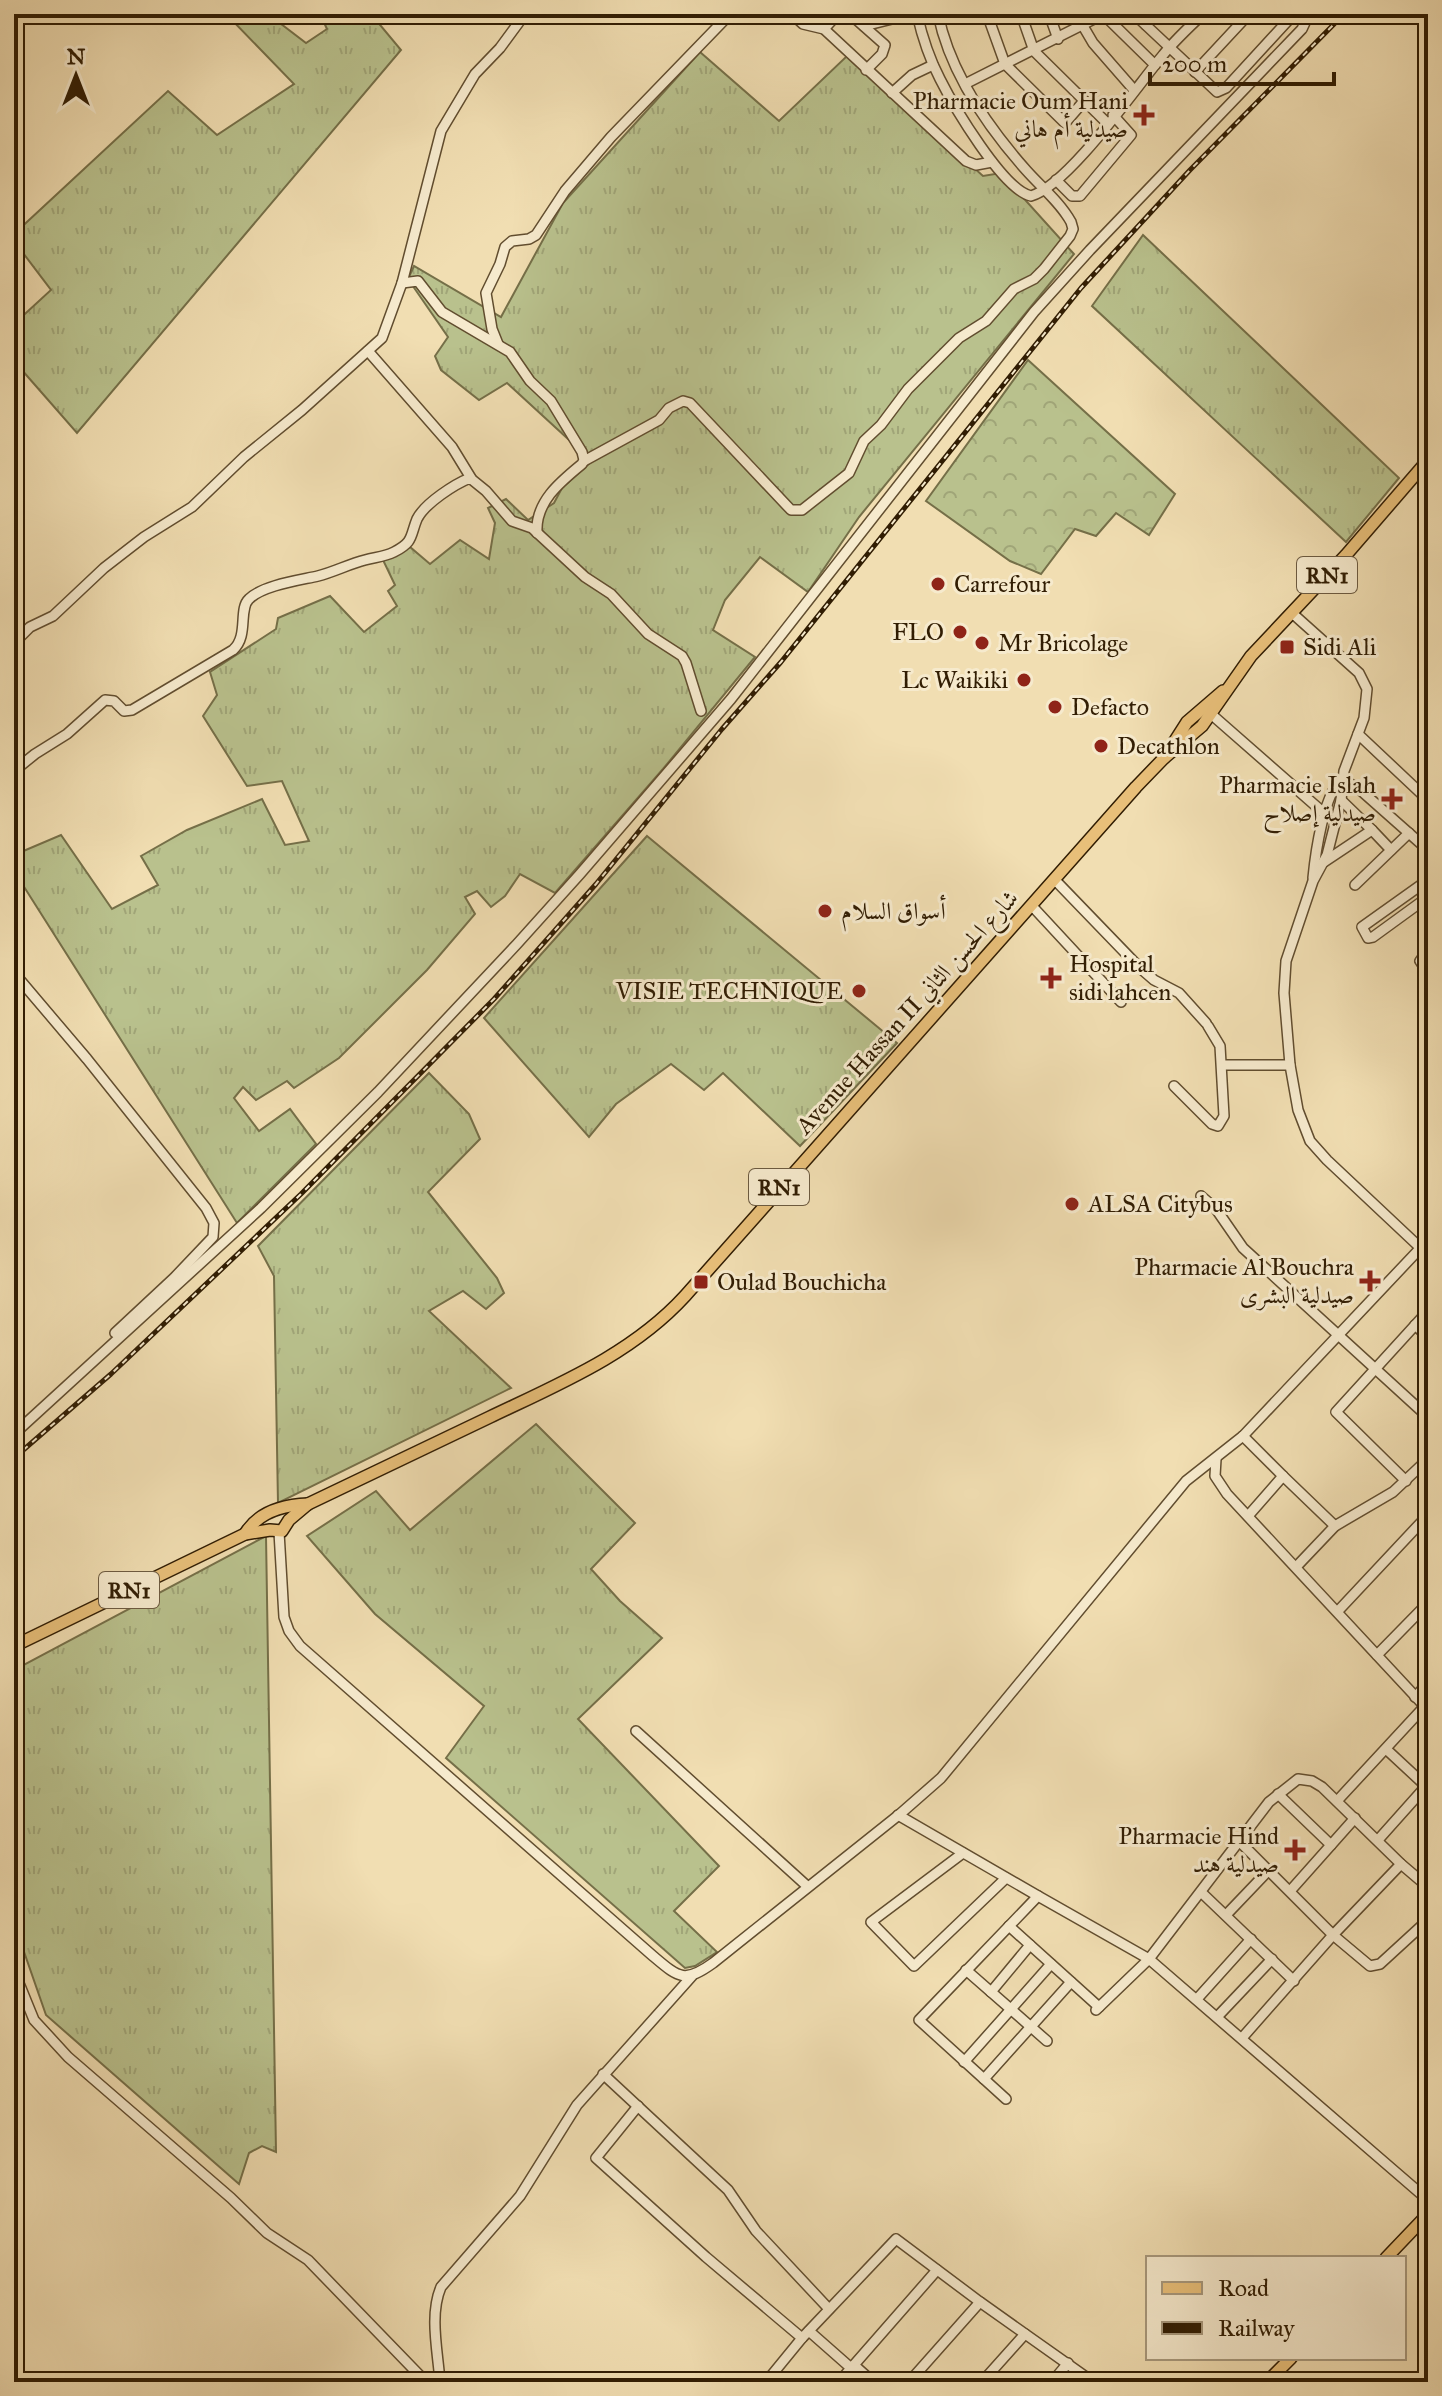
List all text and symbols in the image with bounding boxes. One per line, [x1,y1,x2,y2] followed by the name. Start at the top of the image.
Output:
[36,36,116,116] north arrow
[1150,36,1334,86] scale bar
[67,43,86,70] text: N
[1162,49,1227,79] text: 200 m
[913,86,1128,150] place label: Pharmacie Oum Hani صيدلية أم هاني
[1135,106,1153,124] marker: Pharmacie Oum Hani صيدلية أم هاني
[1297,557,1357,593] road number: RN1
[954,569,1050,599] place label: Carrefour
[929,575,947,593] marker: Carrefour
[892,617,944,647] place label: FLO
[951,623,969,641] marker: FLO
[998,628,1128,658] place label: Mr Bricolage
[1303,632,1377,662] place label: Sidi Ali
[973,634,991,652] marker: Mr Bricolage
[1278,638,1296,656] marker: Sidi Ali
[901,665,1008,695] place label: Lc Waikiki
[1015,671,1033,689] marker: Lc Waikiki
[1071,692,1149,722] place label: Defacto
[1046,698,1064,716] marker: Defacto
[1117,731,1220,761] place label: Decathlon
[1092,737,1110,755] marker: Decathlon
[1219,770,1376,834] place label: Pharmacie Islah صيدلية إصلاح
[1383,790,1401,808] marker: Pharmacie Islah صيدلية إصلاح
[789,884,1029,1145] street label: Avenue Hassan II شارع الحسن الثاني
[841,894,946,932] place label: أسواق السلام
[816,902,834,920] marker: أسواق السلام
[1069,949,1171,1007] place label: Hospital sidi lahcen
[1040,967,1062,989] marker: Hospital sidi lahcen
[615,976,843,1006] place label: VISIE TECHNIQUE
[850,982,868,1000] marker: VISIE TECHNIQUE
[749,1169,809,1205] road number: RN1
[1087,1189,1233,1219] place label: ALSA Citybus
[1063,1195,1081,1213] marker: ALSA Citybus
[1134,1252,1355,1311] place label: Pharmacie Al Bouchra صيدلية البشرى
[717,1267,887,1297] place label: Oulad Bouchicha
[1361,1272,1379,1290] marker: Pharmacie Al Bouchra صيدلية البشرى
[692,1273,710,1291] marker: Oulad Bouchicha
[99,1572,159,1608] road number: RN1
[1118,1821,1279,1879] place label: Pharmacie Hind صيدلية هند
[1286,1841,1304,1859] marker: Pharmacie Hind صيدلية هند
[1146,2256,1406,2360] legend
[1218,2273,1269,2303] text: Road
[1218,2313,1295,2343] text: Railway

